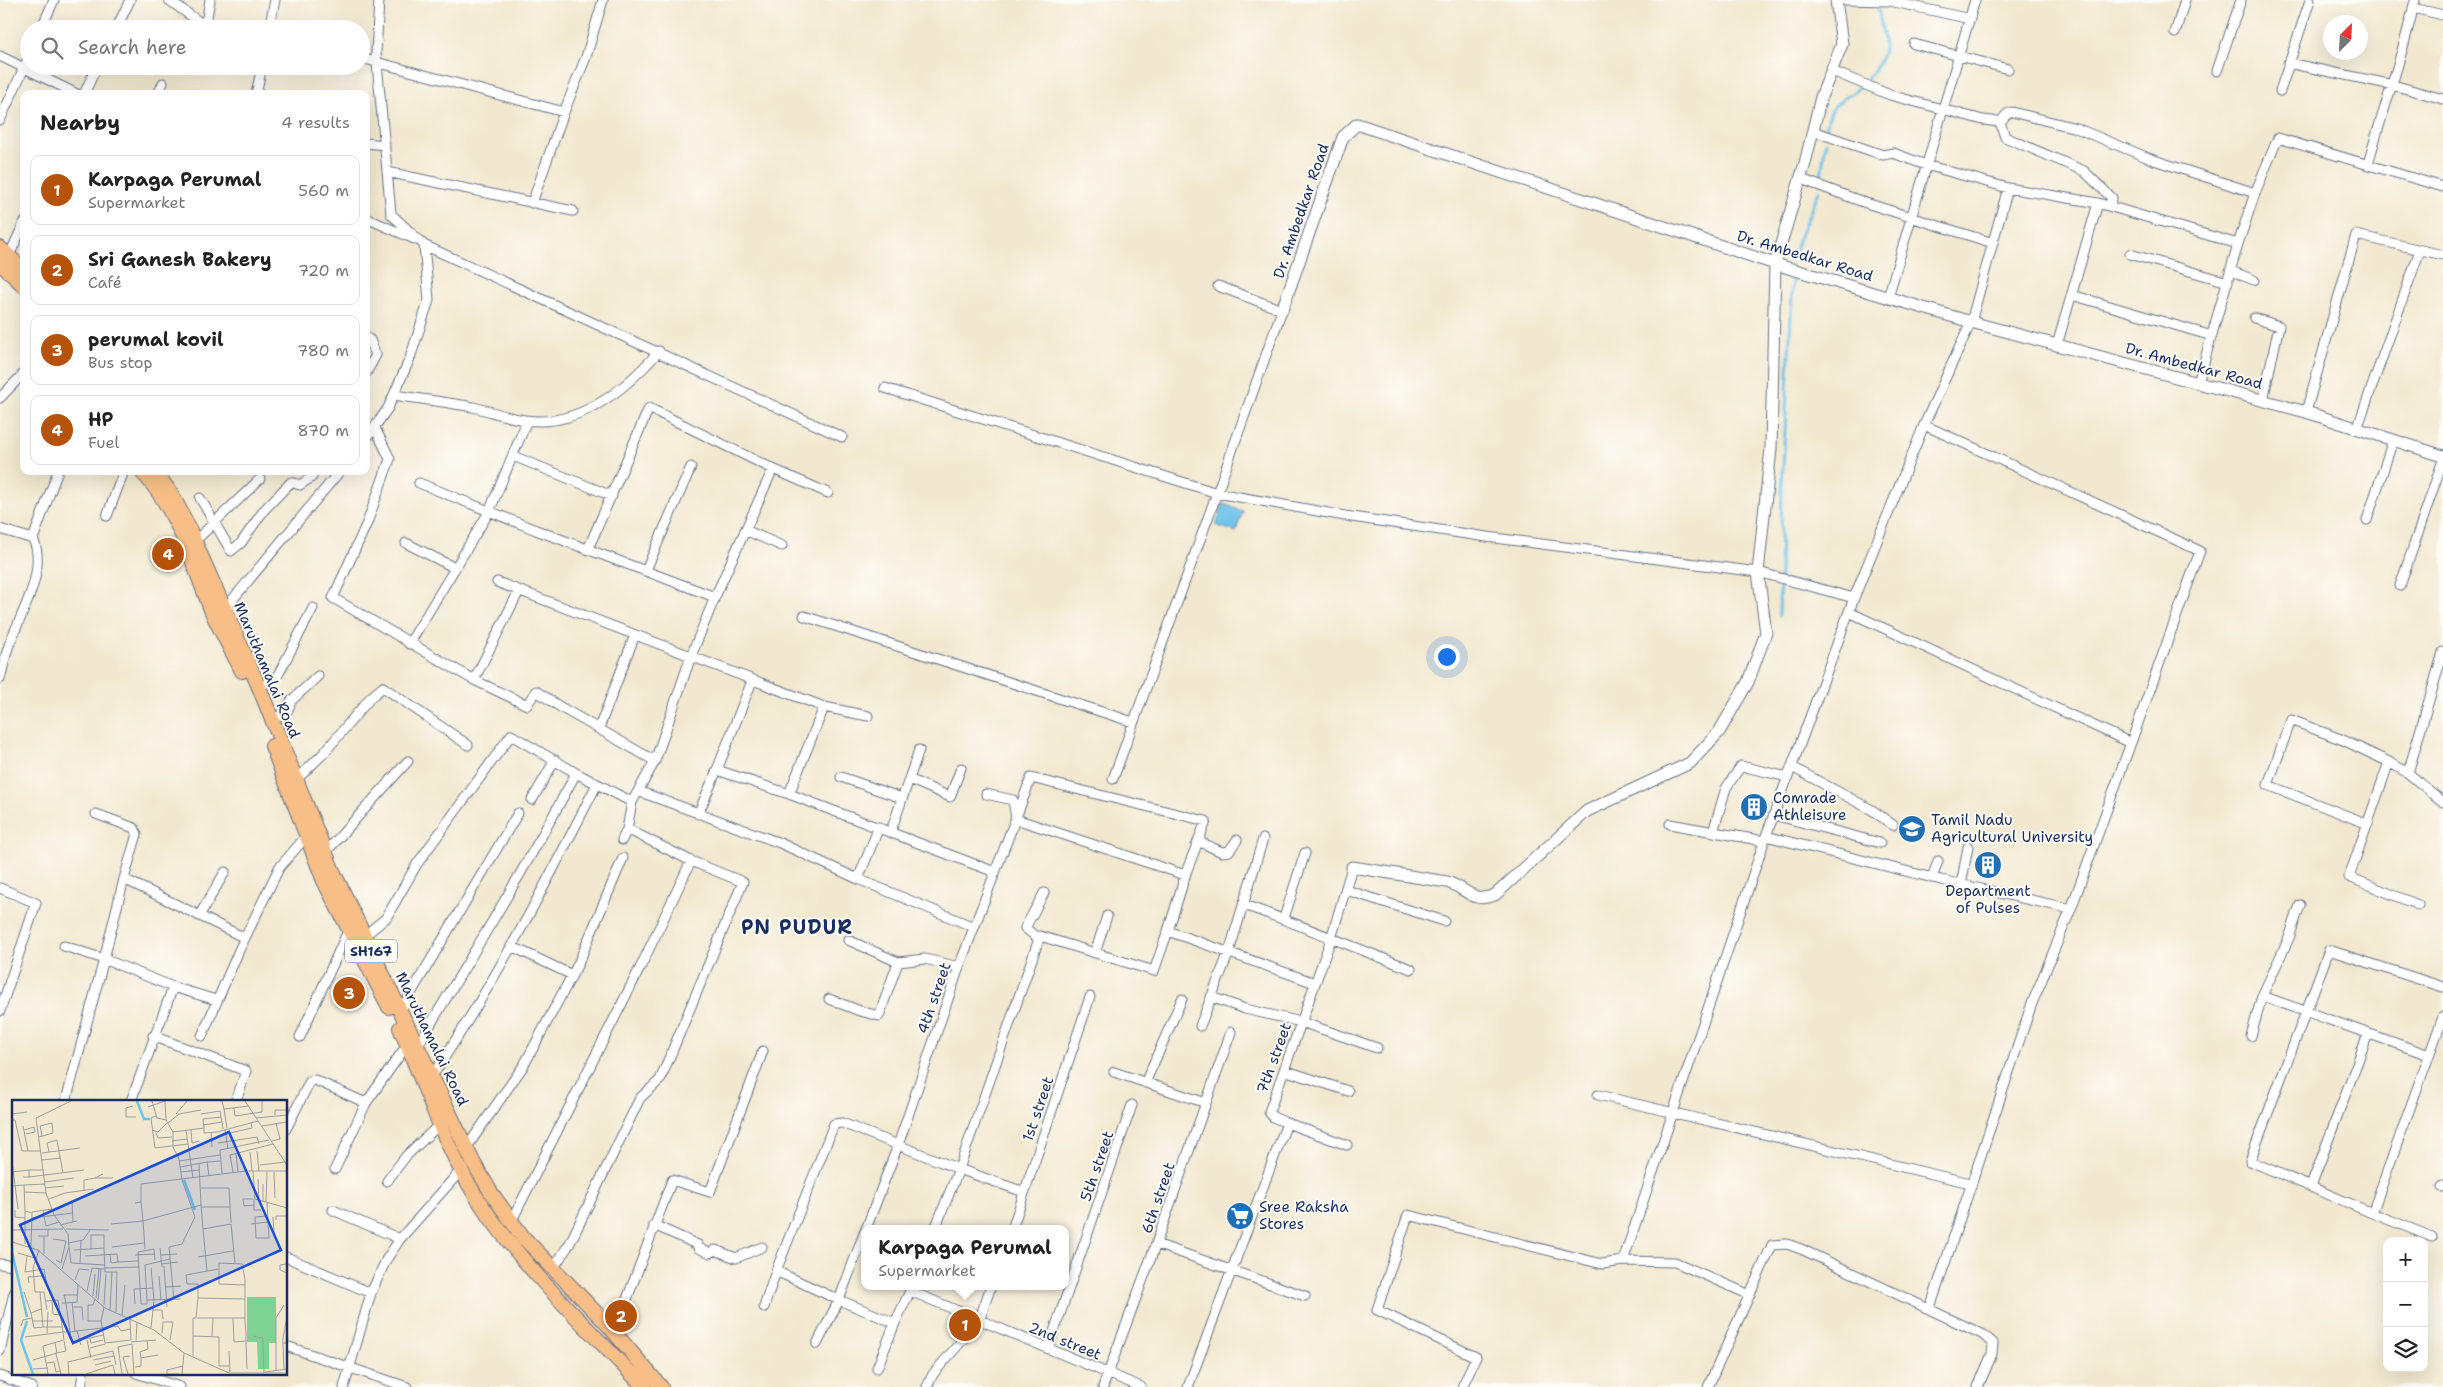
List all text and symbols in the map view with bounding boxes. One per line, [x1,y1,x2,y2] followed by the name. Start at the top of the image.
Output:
[2323,15,2368,60] north arrow
[20,20,370,75] search box
[38,34,66,62] icon: search
[78,35,187,60] text: Search here
[40,109,120,137] text: Nearby
[281,112,350,133] text: 4 results
[1269,140,1334,281] street label: Dr. Ambedkar Road
[88,167,261,192] text: Karpaga Perumal
[53,180,61,201] text: 1
[298,180,349,201] text: 560 m
[88,192,185,213] text: Supermarket
[1734,226,1876,286] street label: Dr. Ambedkar Road
[88,247,272,272] text: Sri Ganesh Bakery
[51,260,63,281] text: 2
[298,260,349,281] text: 720 m
[88,272,122,293] text: Café
[88,327,224,352] text: perumal kovil
[2123,338,2265,394] street label: Dr. Ambedkar Road
[51,340,63,361] text: 3
[297,340,349,361] text: 780 m
[88,352,153,373] text: Bus stop
[88,407,114,432] text: HP
[51,420,63,441] text: 4
[298,420,349,441] text: 870 m
[88,432,119,453] text: Fuel
[152,535,184,573] pin: 4
[229,599,305,742] street label: Maruthamalai Road
[1434,644,1460,670] your location
[1773,788,1846,825] place label: Comrade Athleisure
[1739,792,1769,822] building icon: Comrade Athleisure
[1931,810,2093,847] place label: Tamil Nadu Agricultural University
[1897,814,1927,844] school or university icon: Tamil Nadu Agricultural University
[1973,850,2003,880] building icon: Department of Pulses
[1945,881,2031,918] place label: Department of Pulses
[741,914,853,940] district label: PN PUDUR
[345,939,397,962] road number: SH167
[912,960,956,1036] street label: 4th street
[391,969,473,1110] street label: Maruthamalai Road
[333,974,365,1012] pin: 3
[1252,1020,1296,1096] street label: 7th street
[1018,1074,1058,1144] street label: 1st street
[12,1100,288,1374] inset map
[1076,1128,1118,1204] street label: 5th street
[1137,1160,1179,1236] street label: 6th street
[1259,1197,1349,1234] place label: Sree Raksha Stores
[1225,1201,1255,1231] supermarket icon: Sree Raksha Stores
[861,1225,1069,1290] popup
[878,1235,1052,1260] text: Karpaga Perumal
[2383,1237,2428,1372] map controls
[2383,1237,2428,1282] button: +
[878,1260,976,1281] text: Supermarket
[2383,1282,2428,1327] button: −
[605,1297,637,1335] pin: 2
[949,1306,981,1344] pin: 1
[1026,1317,1104,1365] street label: 2nd street
[2383,1327,2428,1372] button: layers

